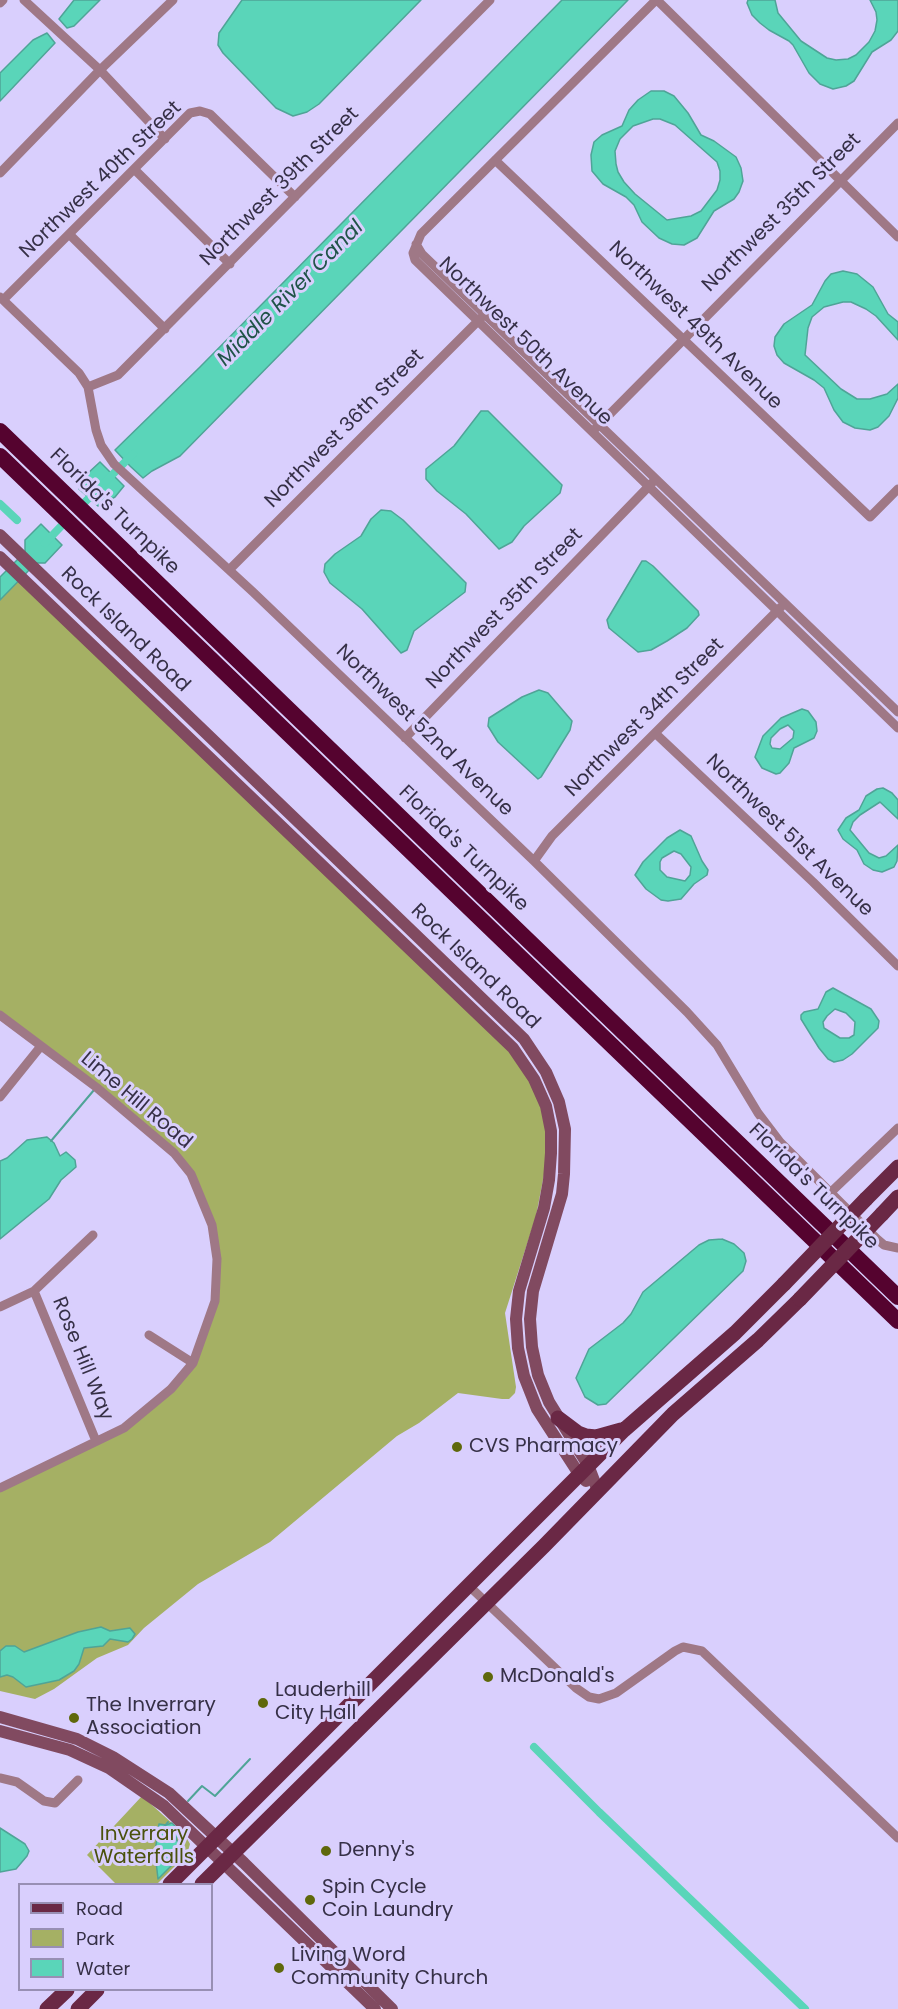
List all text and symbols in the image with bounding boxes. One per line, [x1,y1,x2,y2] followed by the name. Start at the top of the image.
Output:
[15,97,187,263] street label: Northwest 40th Street
[196,103,364,271] street label: Northwest 39th Street
[698,129,866,297] street label: Northwest 35th Street
[213,216,369,372] water label: Middle River Canal
[603,237,787,415] street label: Northwest 49th Avenue
[433,253,617,431] street label: Northwest 50th Avenue
[261,345,429,513] street label: Northwest 36th Street
[44,444,184,580] street label: Florida's Turnpike
[422,523,588,695] street label: Northwest 35th Street
[55,562,195,698] street label: Rock Island Road
[561,634,729,802] street label: Northwest 34th Street
[330,640,518,822] street label: Northwest 52nd Avenue
[700,750,878,922] street label: Northwest 51st Avenue
[393,781,533,917] street label: Florida's Turnpike
[405,899,545,1035] street label: Rock Island Road
[75,1048,197,1154] street label: Lime Hill Road
[743,1119,883,1255] street label: Florida's Turnpike
[46,1294,118,1424] street label: Rose Hill Way
[469,1435,618,1459] place label: CVS Pharmacy
[450,1440,464,1454] marker: CVS Pharmacy
[500,1665,615,1689] place label: McDonald's
[481,1670,495,1684] marker: McDonald's
[275,1679,371,1726] place label: Lauderhill City Hall
[86,1694,216,1741] place label: The Inverrary Association
[256,1696,270,1710] marker: Lauderhill City Hall
[67,1711,81,1725] marker: The Inverrary Association
[94,1823,194,1870] park label: Inverrary Waterfalls
[338,1839,415,1863] place label: Denny's
[319,1844,333,1858] marker: Denny's
[322,1876,453,1923] place label: Spin Cycle Coin Laundry
[18,1883,213,1991] legend
[303,1893,317,1907] marker: Spin Cycle Coin Laundry
[76,1896,123,1921] text: Road
[76,1926,115,1951] text: Park
[291,1944,488,1991] place label: Living Word Community Church
[76,1956,130,1981] text: Water
[272,1961,286,1975] marker: Living Word Community Church

